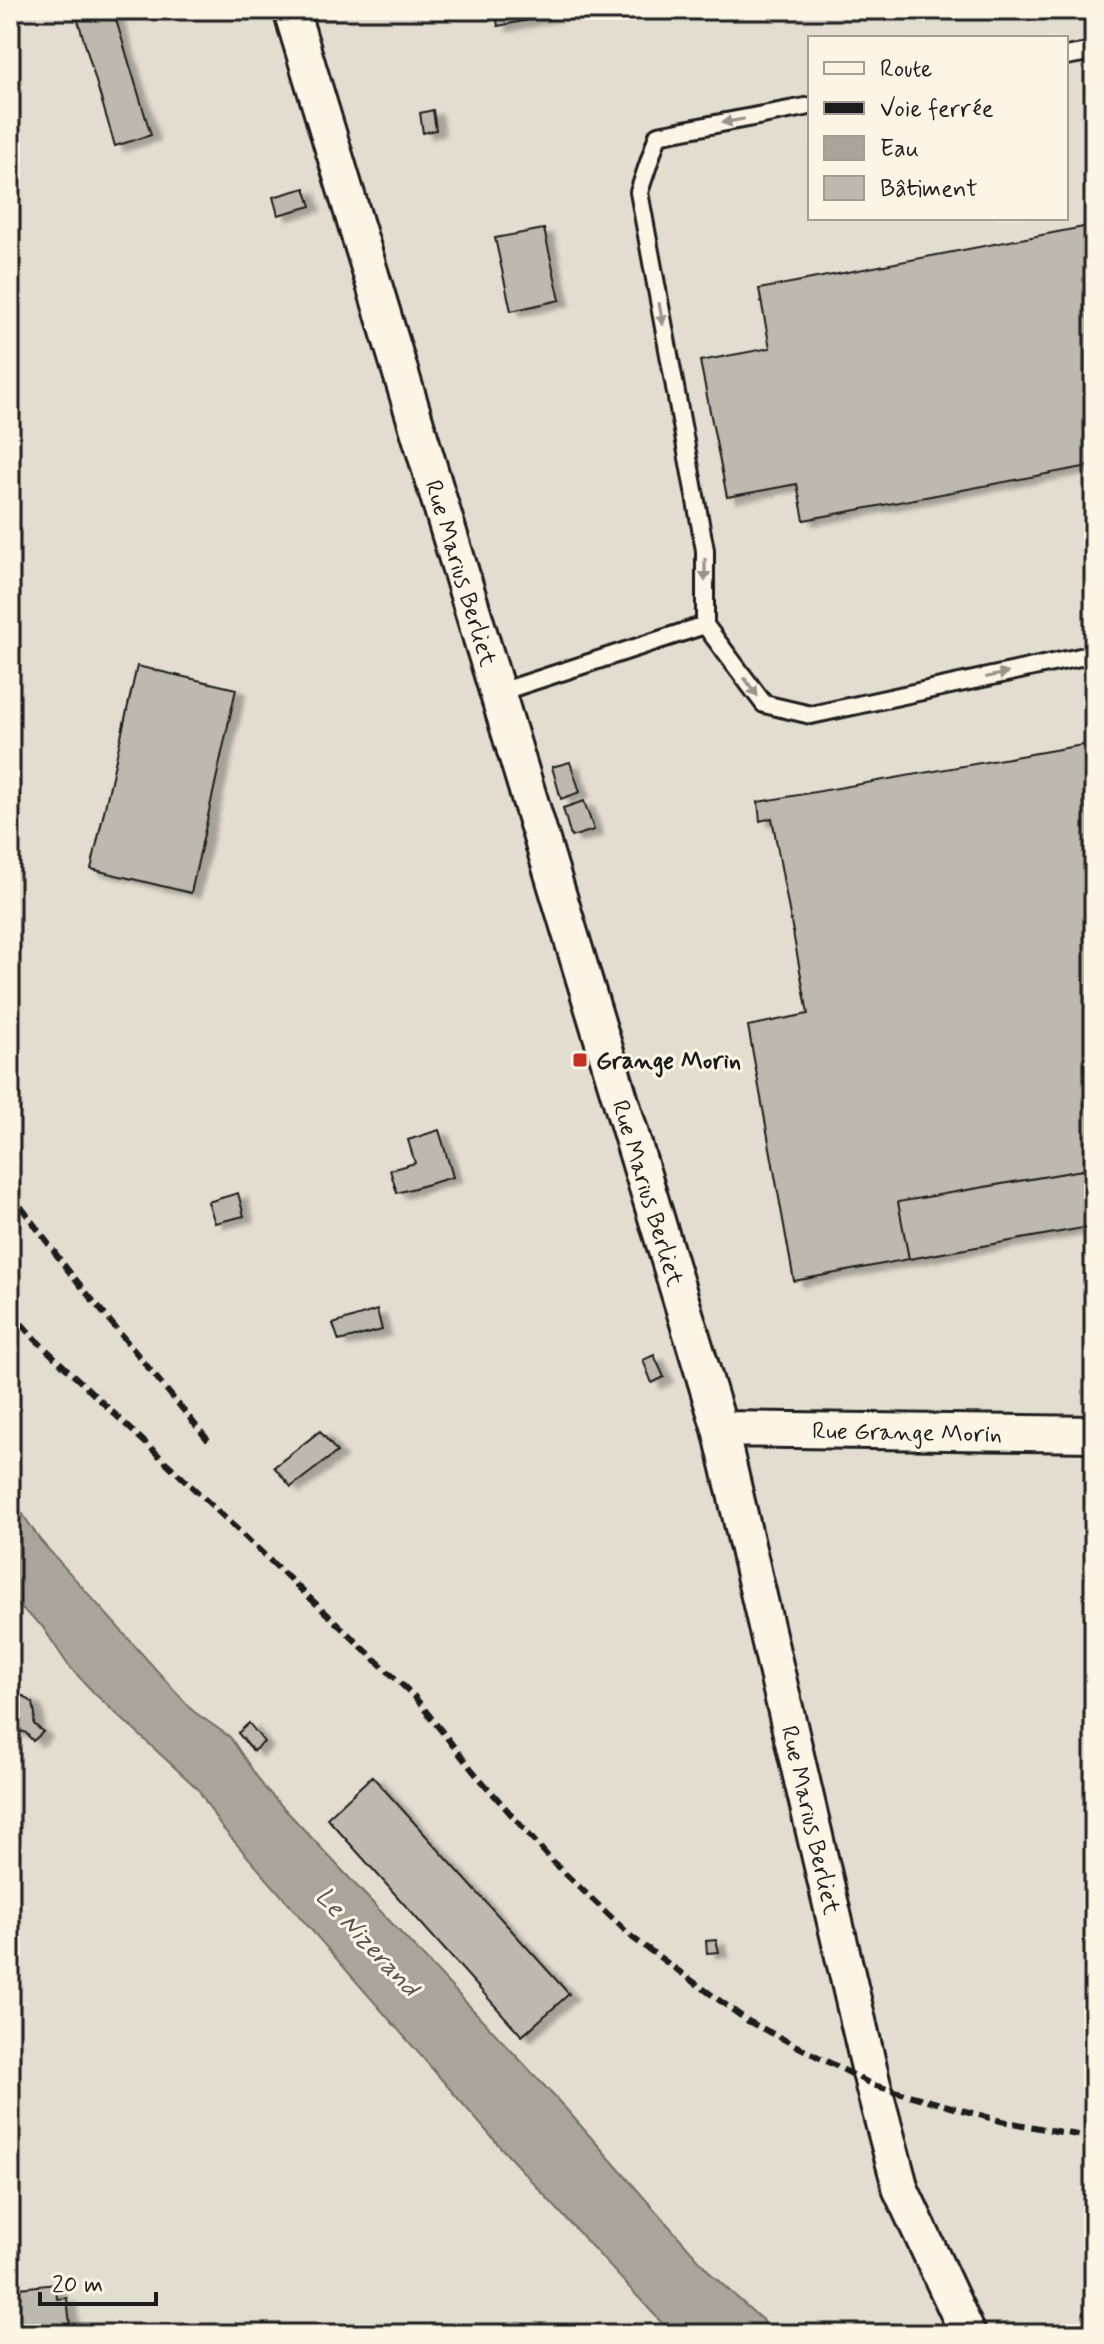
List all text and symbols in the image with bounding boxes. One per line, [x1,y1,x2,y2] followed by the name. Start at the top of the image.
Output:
[808,36,1068,220] legend
[880,54,932,85] text: Route
[880,94,994,125] text: Voie ferrée
[721,115,746,127] one-way arrow
[880,134,919,165] text: Eau
[880,174,978,205] text: Bâtiment
[656,301,668,326] one-way arrow
[417,477,503,670] street label: Rue Marius Berliet
[699,558,711,583] one-way arrow
[985,668,1010,681] one-way arrow
[743,677,759,698] one-way arrow
[596,1046,741,1078] place label: Grange Morin
[571,1051,589,1069] marker: Grange Morin
[604,1097,690,1290] street label: Rue Marius Berliet
[812,1416,1002,1451] street label: Rue Grange Morin
[773,1723,846,1918] street label: Rue Marius Berliet
[307,1880,428,2006] water label: Le Nizerand
[40,2256,156,2306] scale bar
[52,2270,103,2301] text: 20 m

